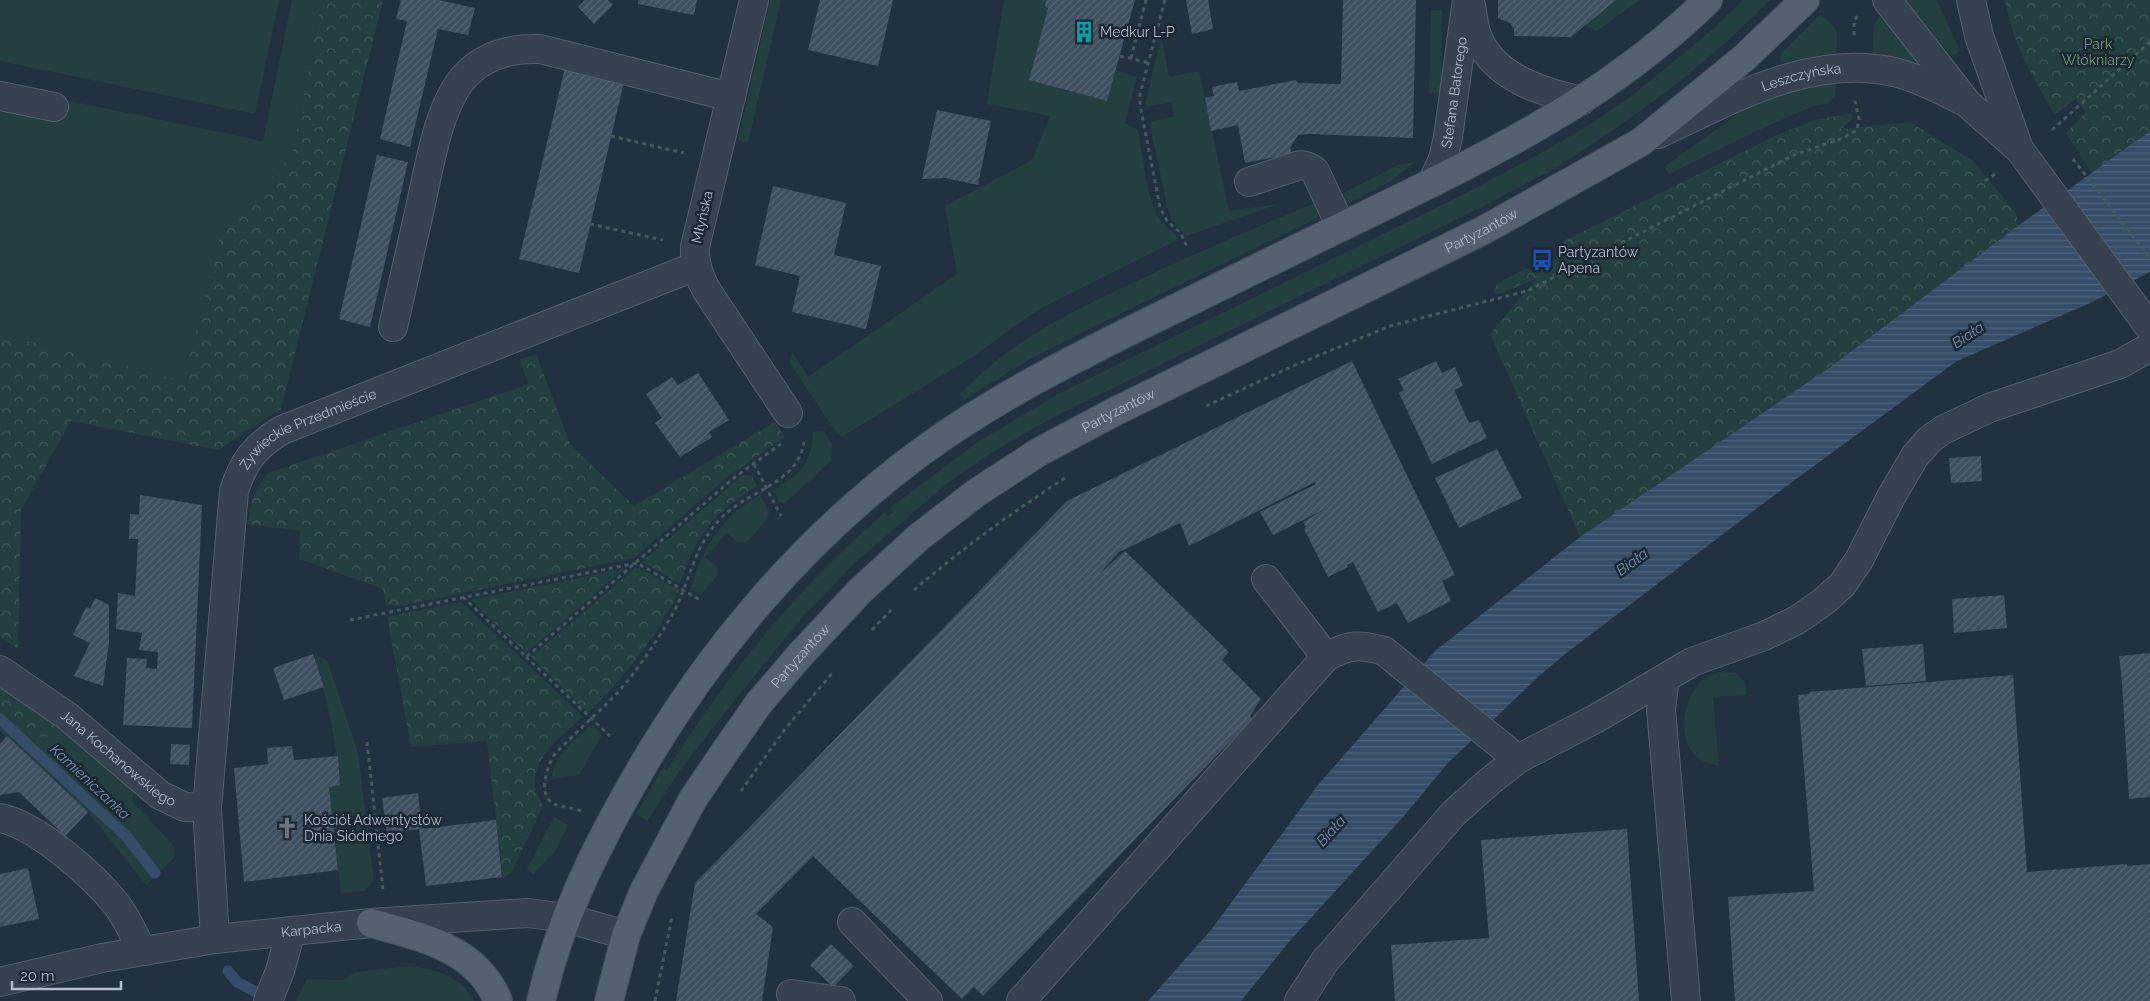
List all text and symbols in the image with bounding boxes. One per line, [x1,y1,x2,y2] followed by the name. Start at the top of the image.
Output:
[1071,19,1097,45] building icon: Medkur L-P
[1100,24,1175,40] place label: Medkur L-P
[1438,36,1470,150] street label: Stefana Batorego
[2062,36,2135,68] park label: Park Włókniarzy
[1759,60,1842,94] street label: Leszczyńska
[688,189,716,245] street label: Młyńska
[1442,204,1521,256] street label: Partyzantów
[1558,244,1639,276] place label: Partyzantów Apena
[1529,247,1555,273] bus stop icon: Partyzantów Apena
[1948,318,1988,352] water label: Biała
[234,385,379,472] street label: Żywieckie Przedmieście
[1079,385,1158,436] street label: Partyzantów
[1613,544,1651,580] water label: Biała
[768,620,833,691] street label: Partyzantów
[58,706,179,809] street label: Jana Kochanowskiego
[46,740,134,824] water label: Kamieniczanka
[304,812,442,844] place label: Kościół Adwentystów Dnia Siódmego
[1313,812,1349,850] water label: Biała
[274,815,300,841] church icon: Kościół Adwentystów Dnia Siódmego
[280,918,342,940] street label: Karpacka
[12,958,121,990] scale bar
[20,967,55,985] text: 20 m

